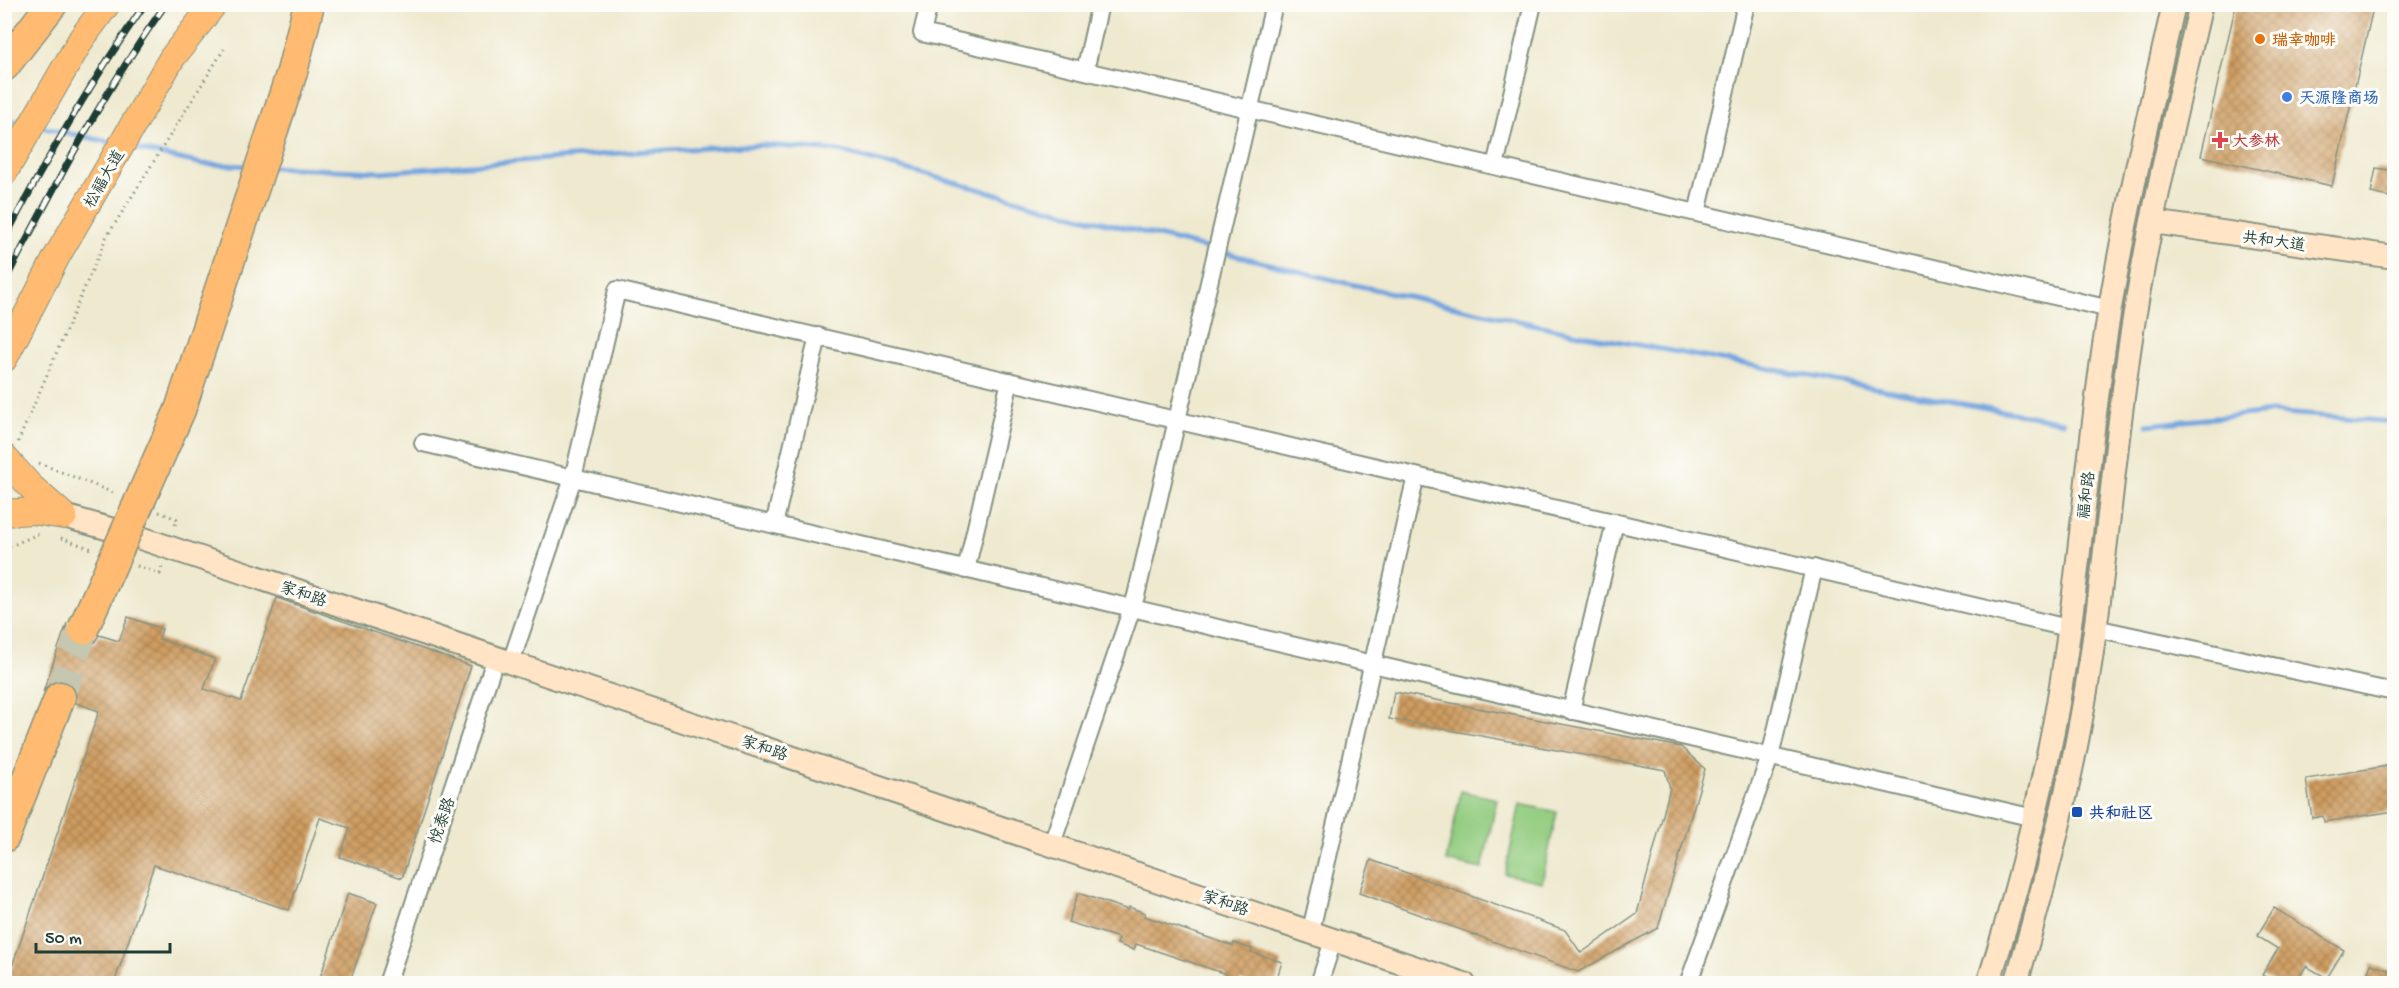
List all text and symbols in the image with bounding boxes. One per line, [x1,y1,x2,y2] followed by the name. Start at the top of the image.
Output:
[2272,31,2336,52] place label: 瑞幸咖啡
[2253,32,2267,46] marker: 瑞幸咖啡
[2299,89,2379,110] place label: 天源隆商场
[2280,90,2294,104] marker: 天源隆商场
[2232,132,2280,153] place label: 大参林
[2213,133,2227,147] marker: 大参林
[81,147,130,212] street label: 松福大道
[2240,229,2307,257] street label: 共和大道
[2074,470,2101,520] street label: 福和路
[277,578,329,613] street label: 家和路
[738,732,790,767] street label: 家和路
[426,795,461,847] street label: 悦泰路
[2089,804,2153,825] place label: 共和社区
[2070,805,2084,819] marker: 共和社区
[1199,887,1251,922] street label: 家和路
[36,916,170,954] scale bar
[45,929,82,950] text: 50 m

